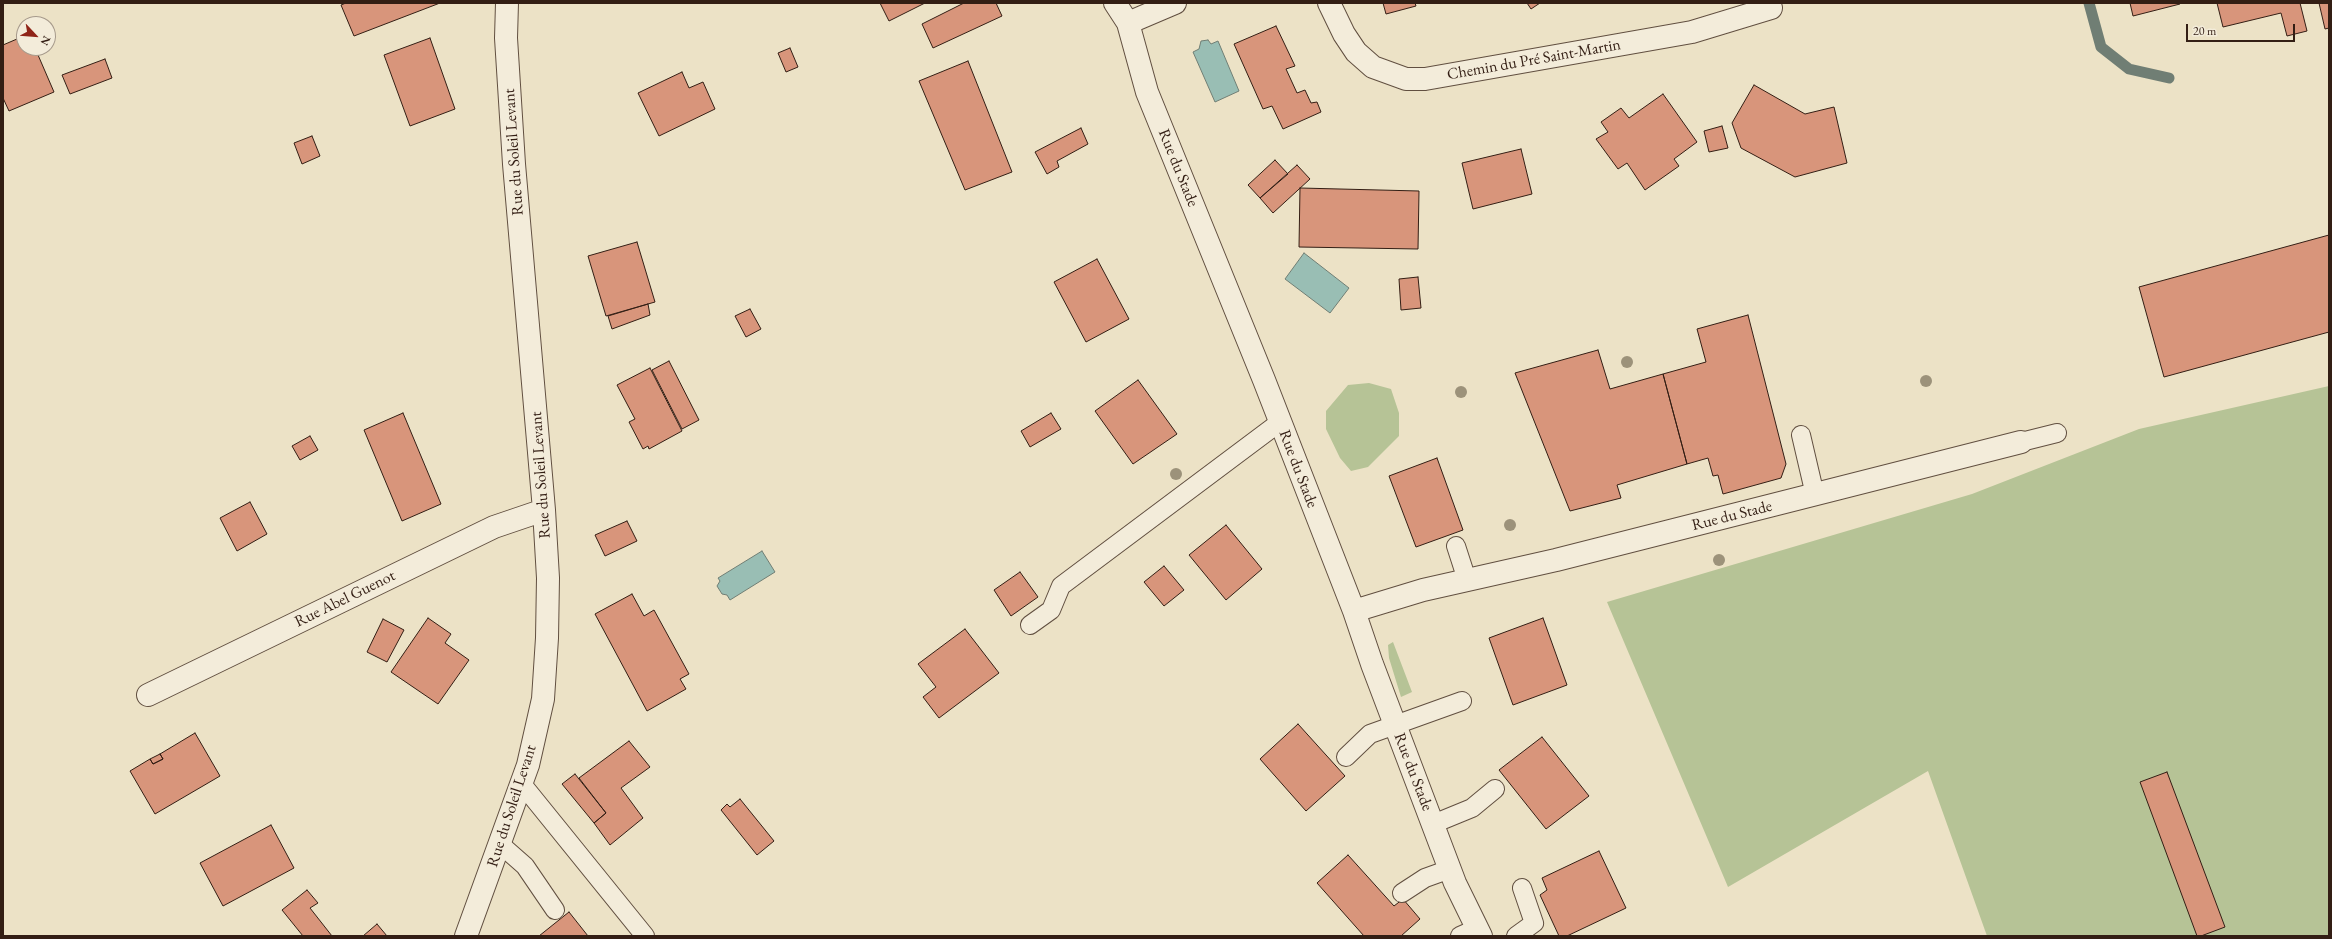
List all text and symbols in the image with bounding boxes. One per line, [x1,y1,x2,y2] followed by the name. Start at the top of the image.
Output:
[16,16,56,56] north arrow
[2188,16,2297,42] scale bar
[2193,23,2216,39] text: 20 m
[38,34,54,48] text: N
[1446,35,1622,85] street label: Chemin du Pré Saint-Martin
[500,88,528,216] street label: Rue du Soleil Levant
[1154,126,1202,210] street label: Rue du Stade
[527,411,555,539] street label: Rue du Soleil Levant
[1274,427,1322,511] street label: Rue du Stade
[1690,497,1774,535] street label: Rue du Stade
[292,566,398,632] street label: Rue Abel Guenot
[1389,730,1437,814] street label: Rue du Stade
[483,742,541,870] street label: Rue du Soleil Levant

